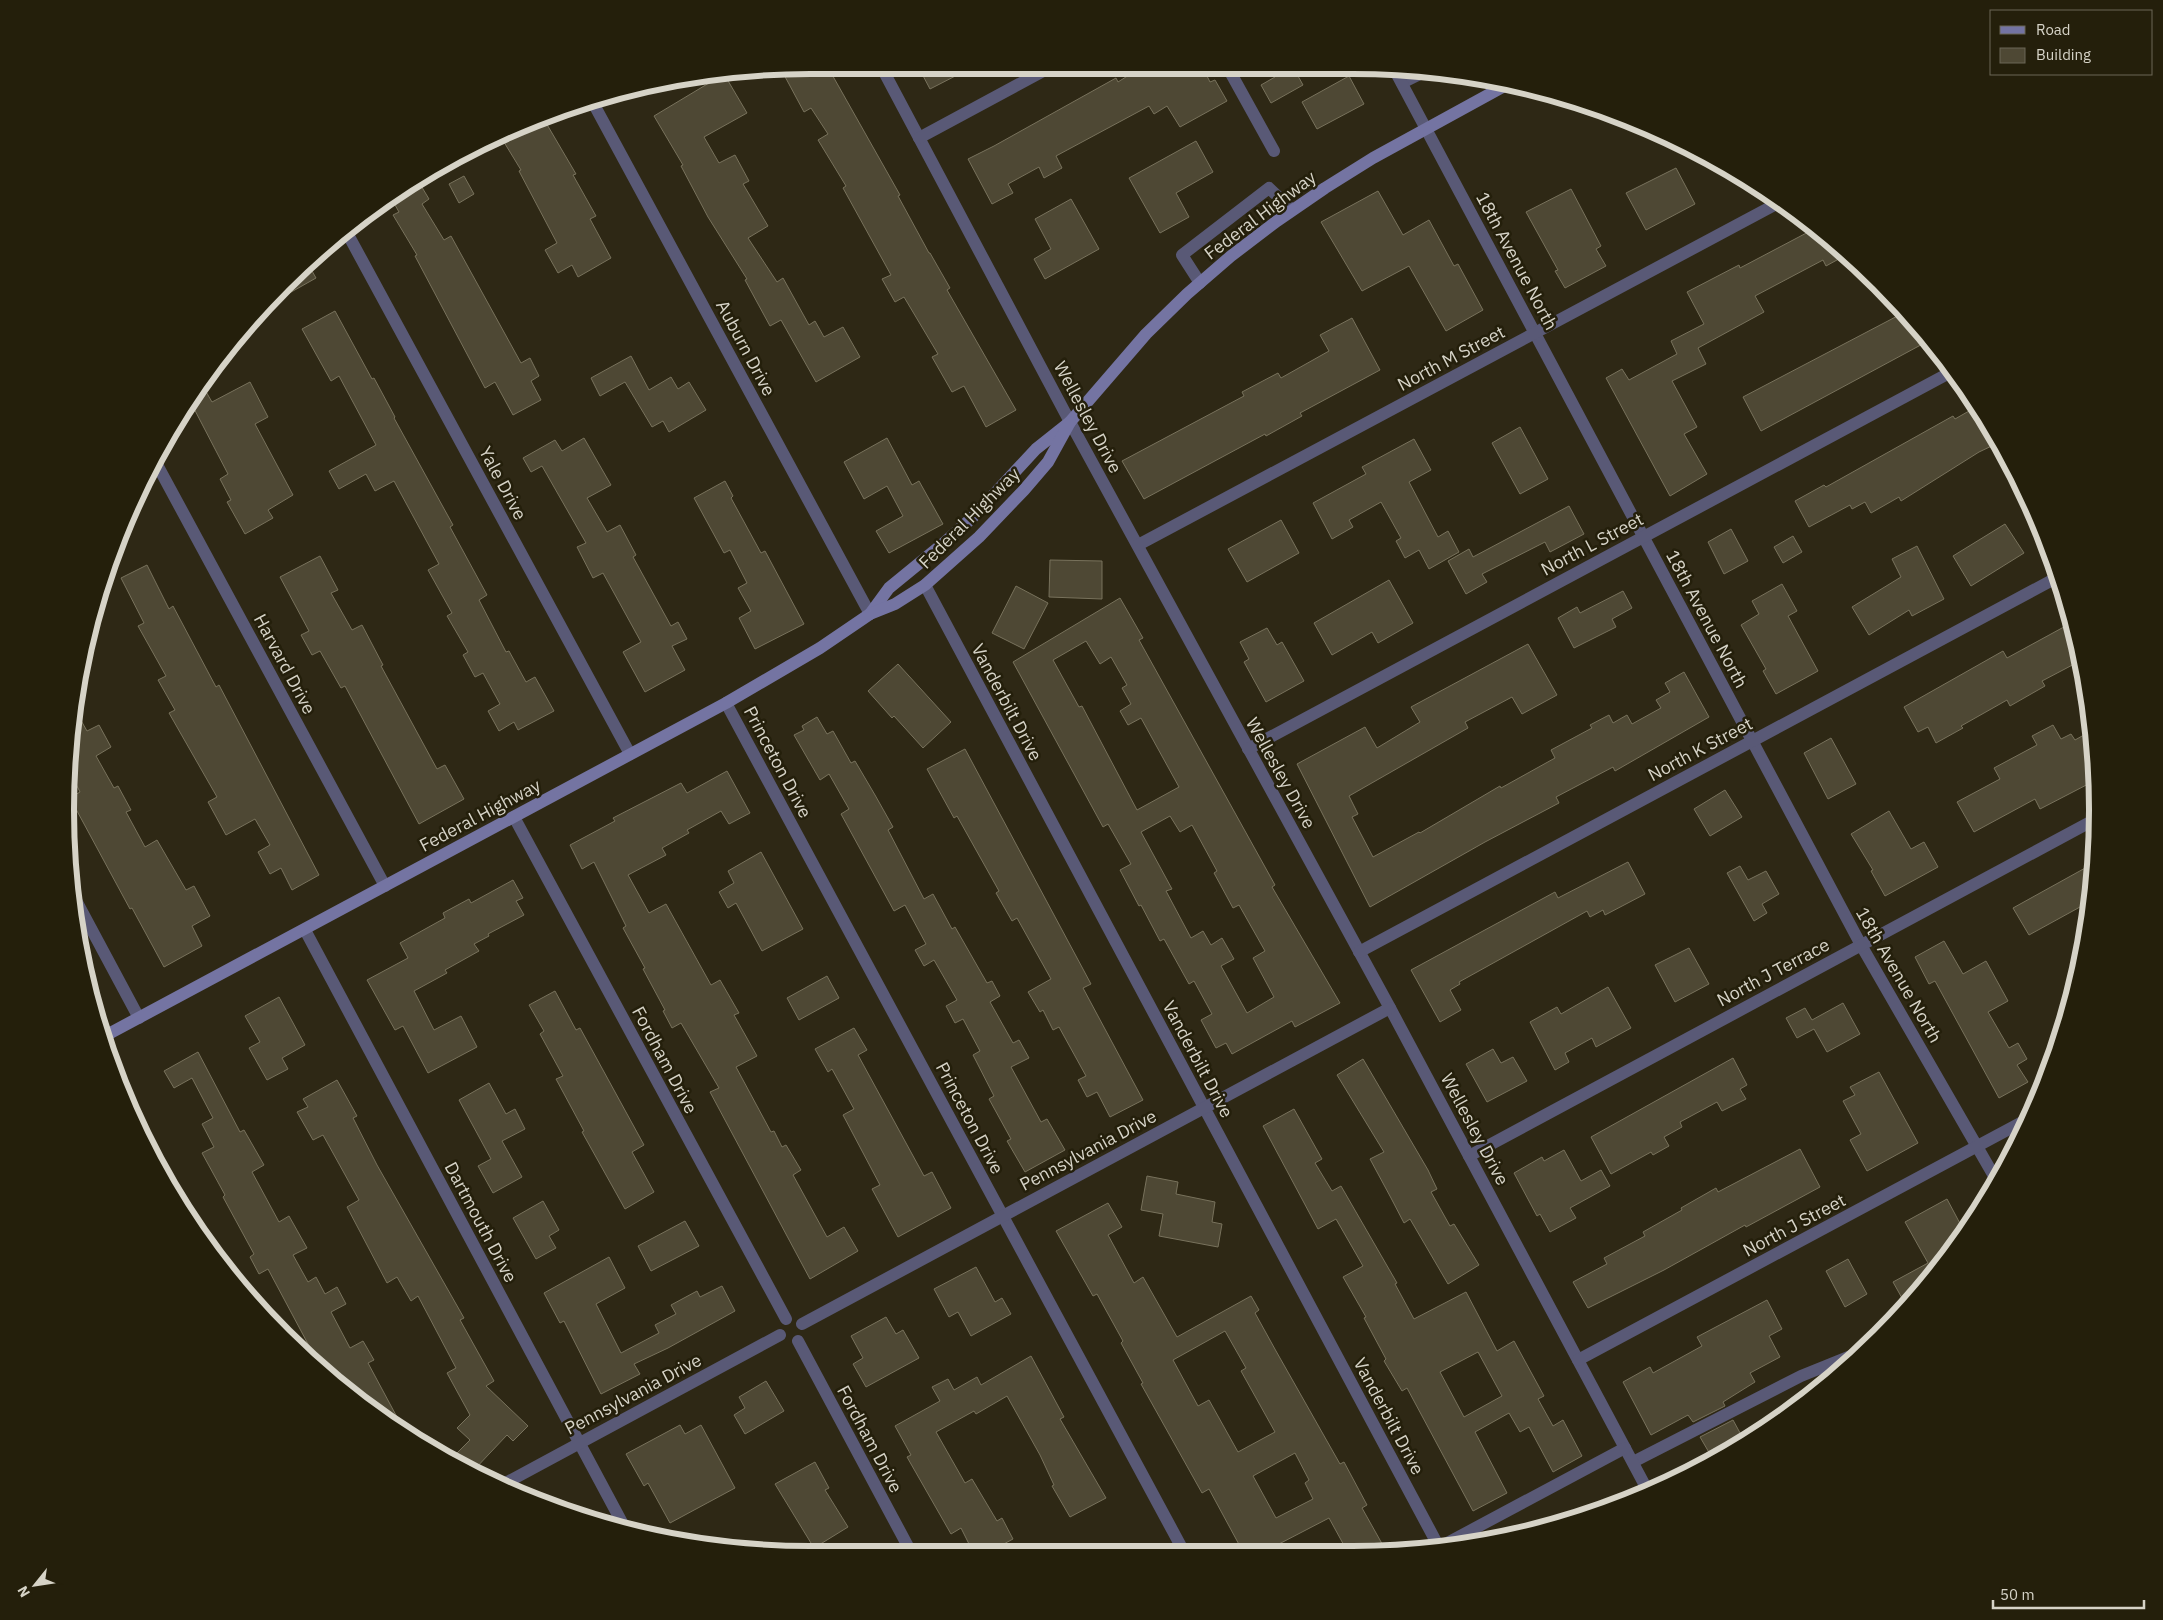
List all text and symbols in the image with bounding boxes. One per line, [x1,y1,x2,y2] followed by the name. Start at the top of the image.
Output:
[1990,10,2153,75] legend
[2036,20,2071,39] text: Road
[2036,45,2091,64] text: Building
[1200,165,1320,265] street label: Federal Highway
[1471,188,1563,334] street label: 18th Avenue North
[711,296,781,400] street label: Auburn Drive
[1393,320,1509,396] street label: North M Street
[1049,357,1127,477] street label: Wellesley Drive
[474,442,532,524] street label: Yale Drive
[913,462,1025,574] street label: Federal Highway
[1537,507,1647,581] street label: North L Street
[1661,546,1753,692] street label: 18th Avenue North
[249,610,321,718] street label: Harvard Drive
[966,640,1048,765] street label: Vanderbilt Drive
[739,702,817,822] street label: Princeton Drive
[1644,712,1756,786] street label: North K Street
[1241,713,1321,833] street label: Wellesley Drive
[415,773,545,857] street label: Federal Highway
[1851,903,1947,1047] street label: 18th Avenue North
[1713,933,1833,1011] street label: North J Terrace
[1157,997,1239,1122] street label: Vanderbilt Drive
[627,1002,703,1118] street label: Fordham Drive
[931,1058,1009,1178] street label: Princeton Drive
[1436,1069,1514,1189] street label: Wellesley Drive
[1016,1104,1160,1196] street label: Pennsylvania Drive
[440,1158,522,1286] street label: Dartmouth Drive
[1739,1188,1849,1262] street label: North J Street
[561,1348,705,1440] street label: Pennsylvania Drive
[1348,1354,1430,1479] street label: Vanderbilt Drive
[832,1381,908,1497] street label: Fordham Drive
[10,1560,60,1610] north arrow
[1993,1578,2144,1610] scale bar
[13,1583,34,1600] text: N
[2000,1585,2035,1604] text: 50 m

